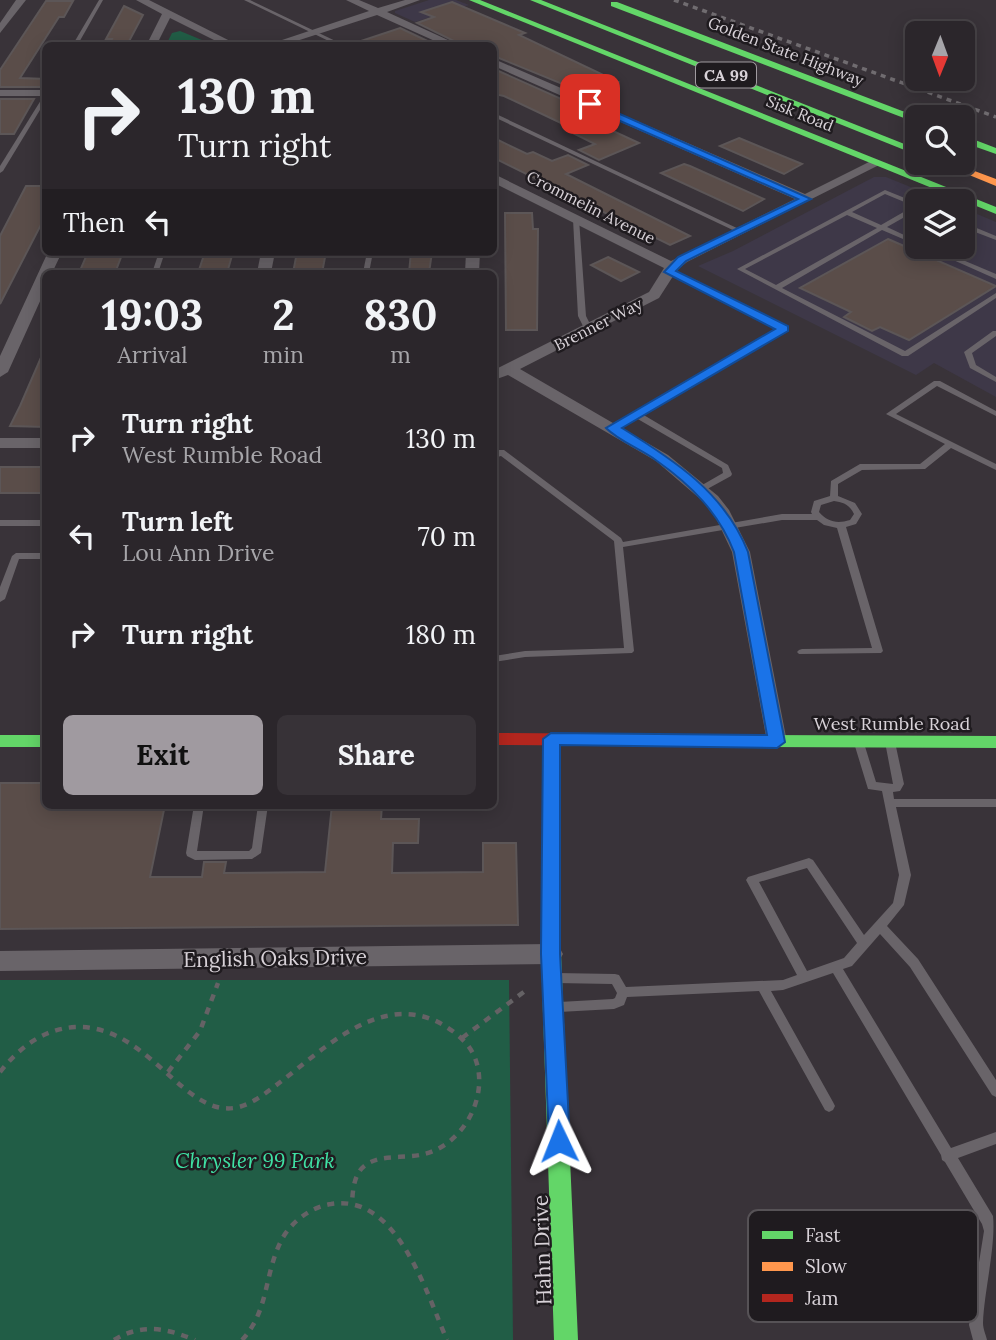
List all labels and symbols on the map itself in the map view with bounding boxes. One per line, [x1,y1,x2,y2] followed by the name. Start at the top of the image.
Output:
[705,12,867,90] street label: Golden State Highway
[905,21,975,91] north arrow
[696,62,756,88] road number: CA 99
[560,74,620,134] pin
[763,90,837,136] street label: Sisk Road
[523,166,659,248] street label: Crommelin Avenue
[551,293,646,355] street label: Brenner Way
[814,712,971,735] street label: West Rumble Road
[183,943,367,973] street label: English Oaks Drive
[522,1104,596,1178] position arrow
[175,1147,335,1174] park label: Chrysler 99 Park
[527,1194,557,1306] street label: Hahn Drive
[748,1210,978,1322] legend
[805,1223,841,1247] text: Fast
[805,1254,848,1278] text: Slow
[804,1286,839,1310] text: Jam

